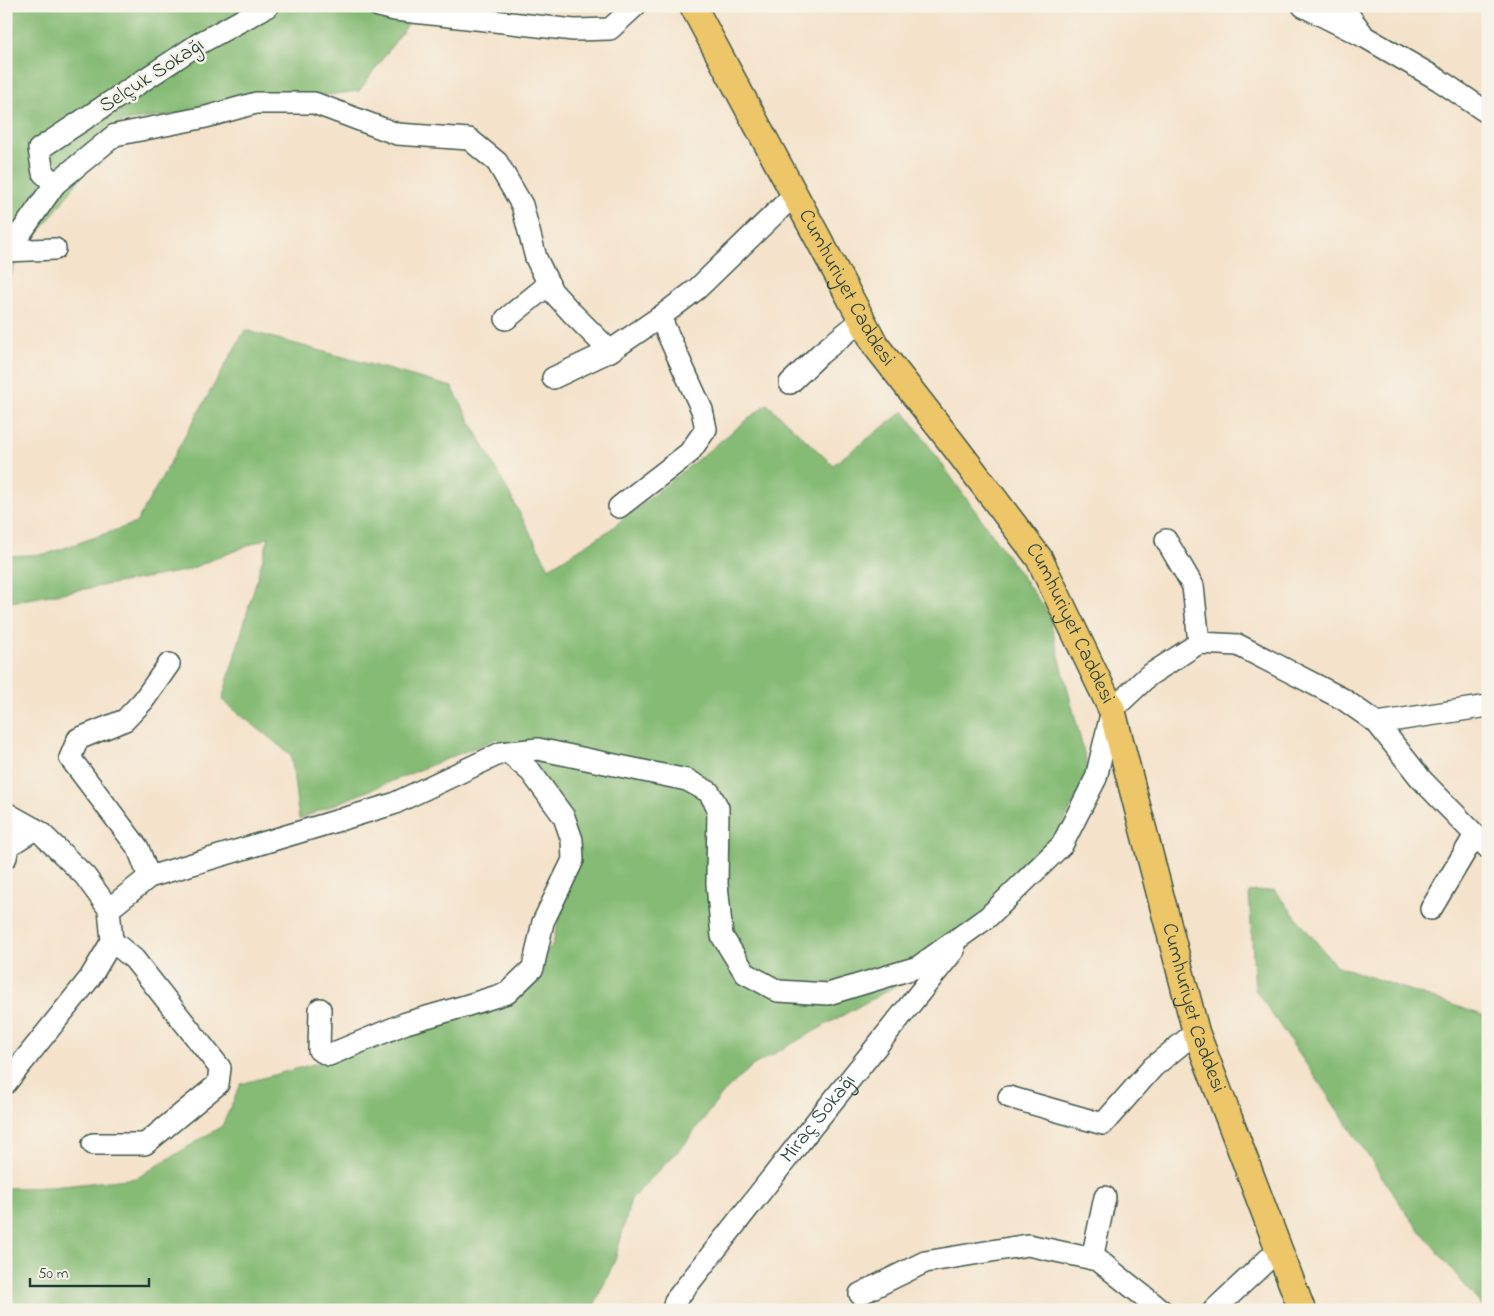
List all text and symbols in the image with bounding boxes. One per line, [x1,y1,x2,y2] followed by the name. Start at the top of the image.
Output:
[94,31,211,123] street label: Selçuk Sokağı
[790,204,902,373] street label: Cumhuriyet Caddesi
[1018,537,1122,709] street label: Cumhuriyet Caddesi
[1153,920,1233,1097] street label: Cumhuriyet Caddesi
[773,1068,863,1170] street label: Miraç Sokağı
[30,1256,149,1288] scale bar
[38,1263,69,1285] text: 50 m

